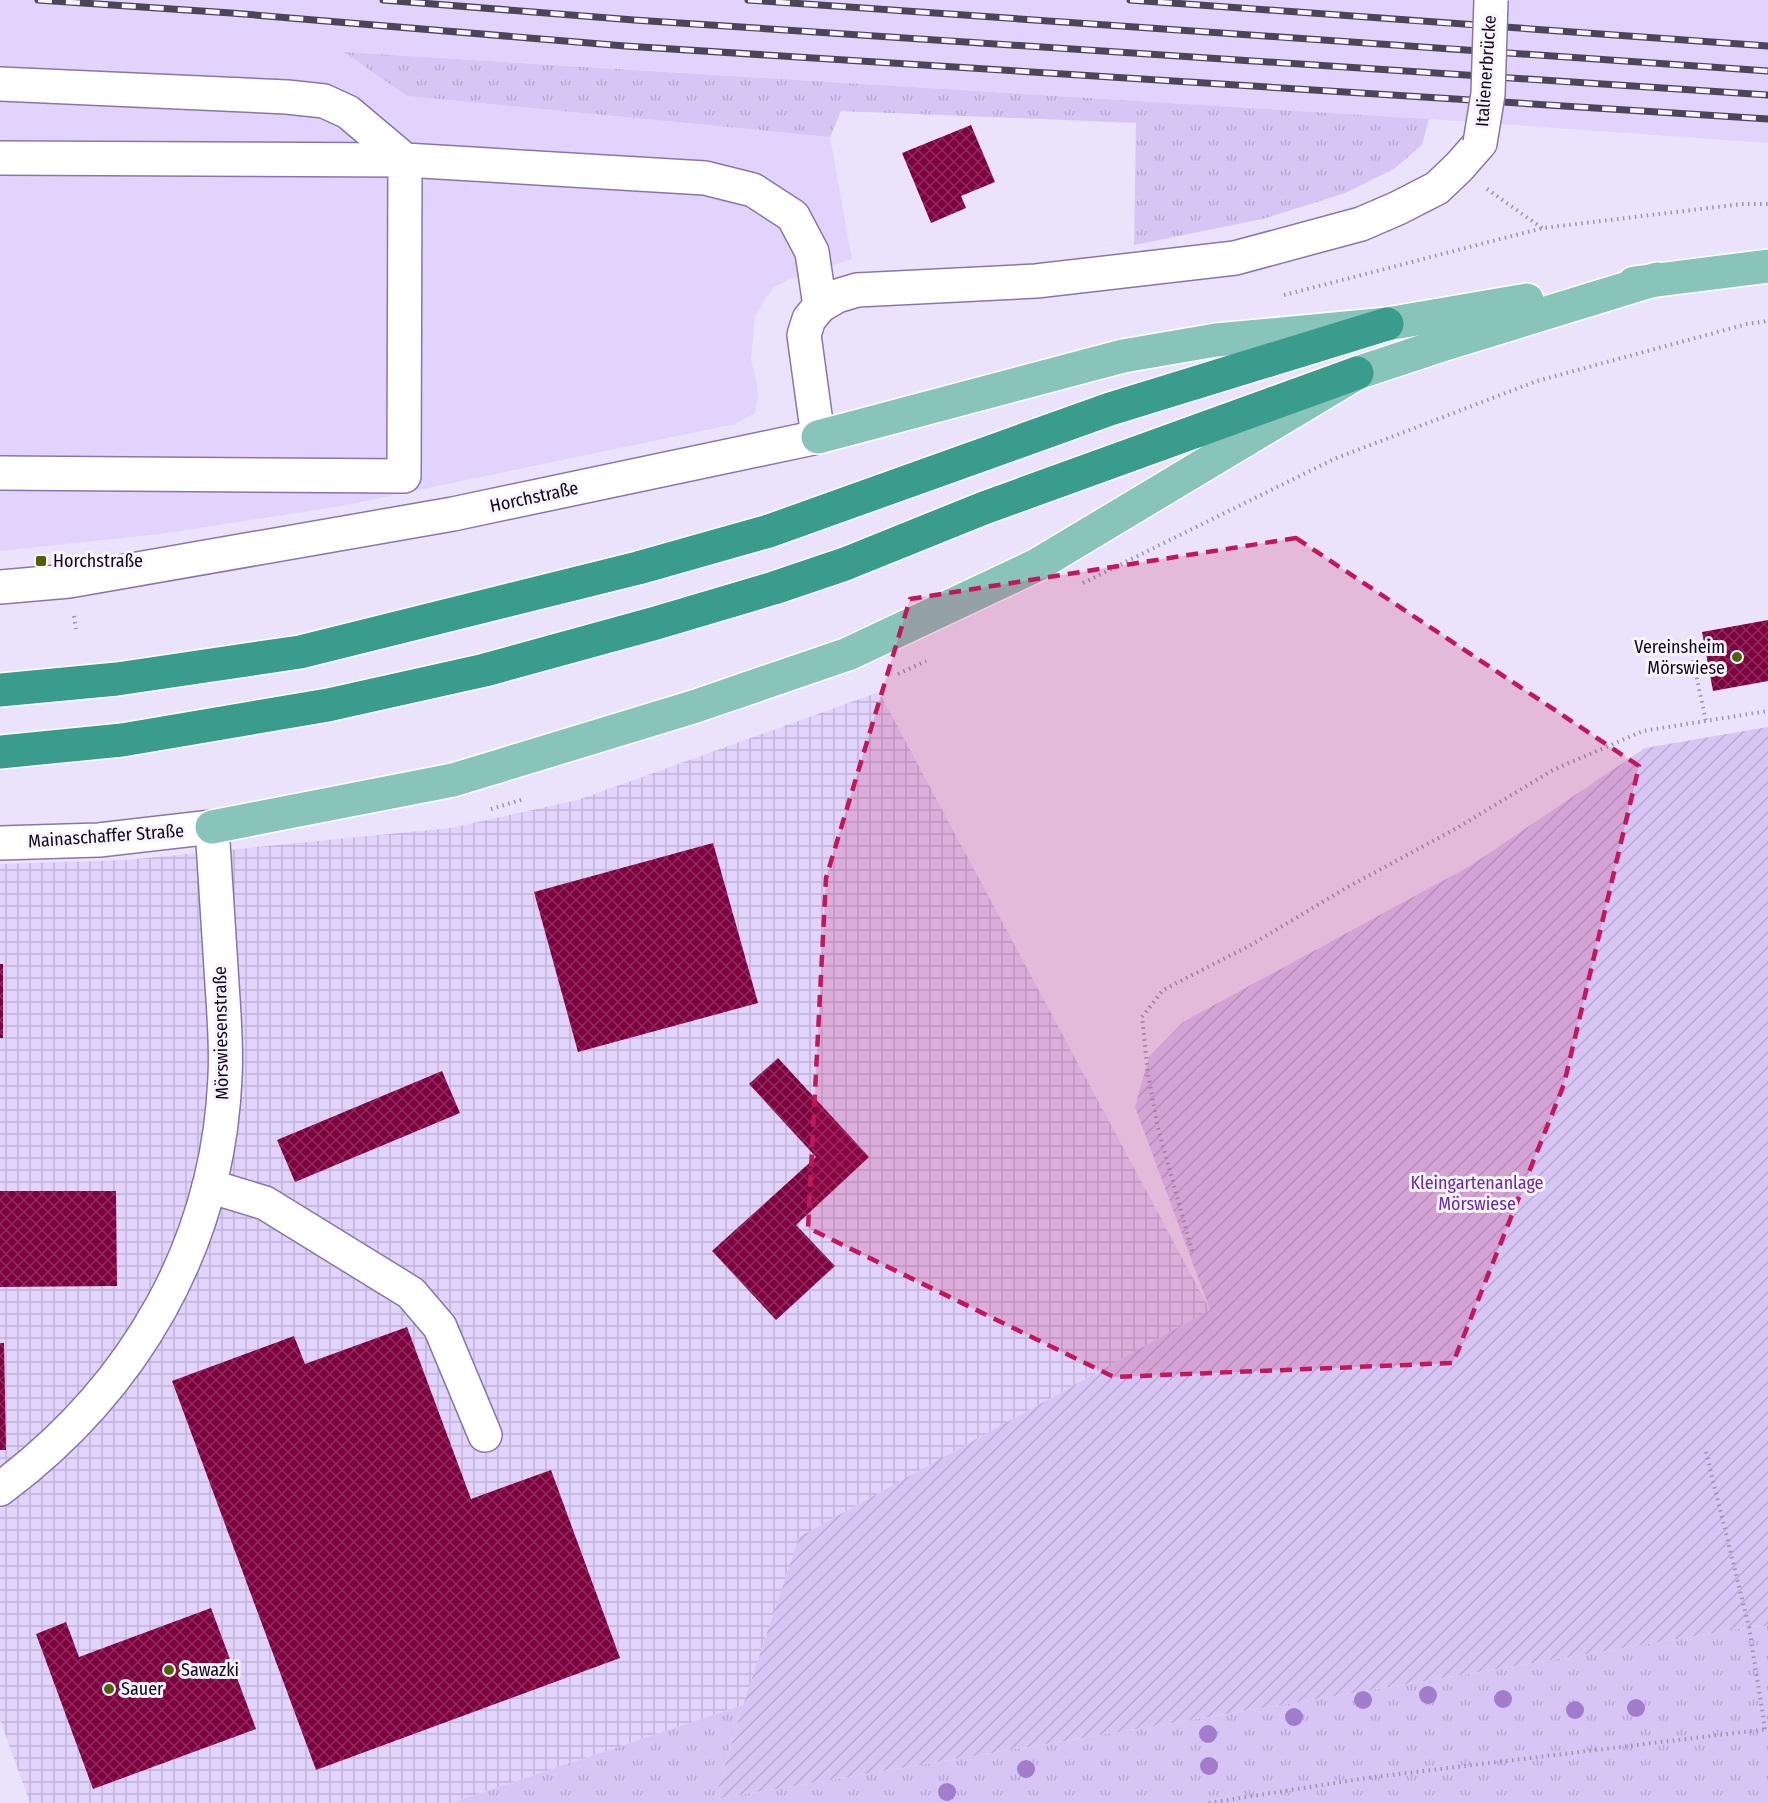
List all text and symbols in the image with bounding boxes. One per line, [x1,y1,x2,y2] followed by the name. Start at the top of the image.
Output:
[1471,14,1501,128] street label: Italienerbrücke
[488,477,580,517] street label: Horchstraße
[53,550,143,572] place label: Horchstraße
[34,554,48,568] marker: Horchstraße
[1634,636,1725,679] place label: Vereinsheim Mörswiese
[1730,650,1744,664] marker: Vereinsheim Mörswiese
[27,820,185,852] street label: Mainaschaffer Straße
[209,966,233,1100] street label: Mörswiesenstraße
[1411,1172,1544,1215] park label: Kleingartenanlage Mörswiese
[181,1659,239,1681] place label: Sawazki
[162,1663,176,1677] marker: Sawazki
[121,1678,164,1700] place label: Sauer
[102,1682,116,1696] marker: Sauer

